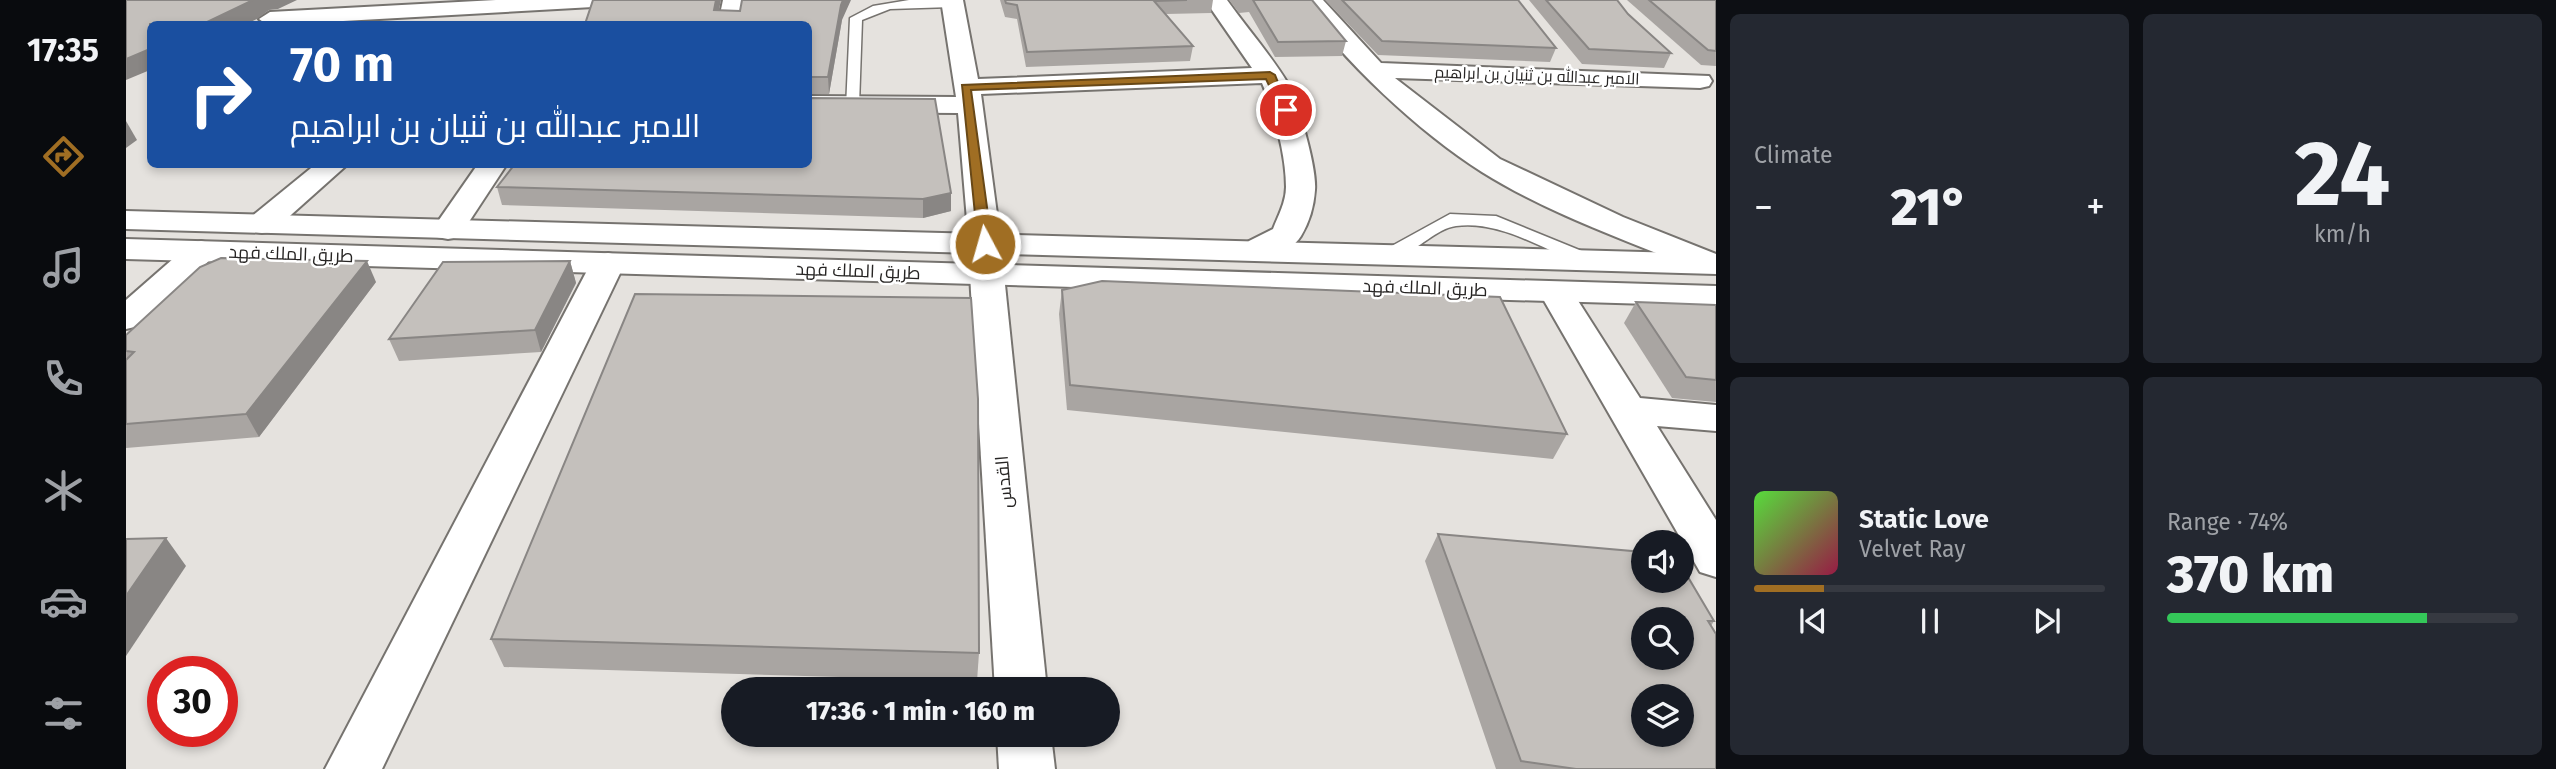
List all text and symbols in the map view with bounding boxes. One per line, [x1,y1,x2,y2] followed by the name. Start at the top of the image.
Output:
[27,31,99,69] text: 17:35
[290,35,394,94] text: 70 m
[175,49,266,140] icon: right
[1434,61,1640,91] street label: الامير عبدالله بن ثنيان بن ابراهيم
[1256,80,1316,140] pin
[1267,91,1305,129] icon: arrive
[290,107,700,145] text: الامير عبدالله بن ثنيان بن ابراهيم
[2295,120,2390,229] text: 24
[39,132,88,181] icon: directions
[1754,141,1833,169] text: Climate
[1891,176,1968,239] text: 21°
[1754,184,1773,230] text: −
[2086,184,2105,230] text: +
[948,207,1022,281] position arrow
[2314,220,2371,248] text: km/h
[228,241,354,268] street label: طريق الملك فهد
[39,243,88,292] icon: music
[795,258,921,285] street label: طريق الملك فهد
[1362,275,1488,302] street label: طريق الملك فهد
[39,354,88,403] icon: phone
[991,455,1017,509] street label: القدس
[39,466,88,515] icon: climate
[1859,504,1989,535] text: Static Love
[2167,508,2288,536] text: Range · 74%
[1631,530,1694,747] map controls
[1631,530,1694,593] button: sound
[1859,535,1966,563] text: Velvet Ray
[2167,543,2334,606] text: 370 km
[39,577,88,626] icon: car
[1794,602,1832,640] icon: previous
[1911,602,1949,640] icon: pause
[2028,602,2066,640] icon: next
[1631,607,1694,670] button: search
[147,656,238,747] speed limit sign: 30
[1631,684,1694,747] button: layers
[39,689,88,738] icon: filters
[806,696,1035,727] text: 17:36 · 1 min · 160 m

